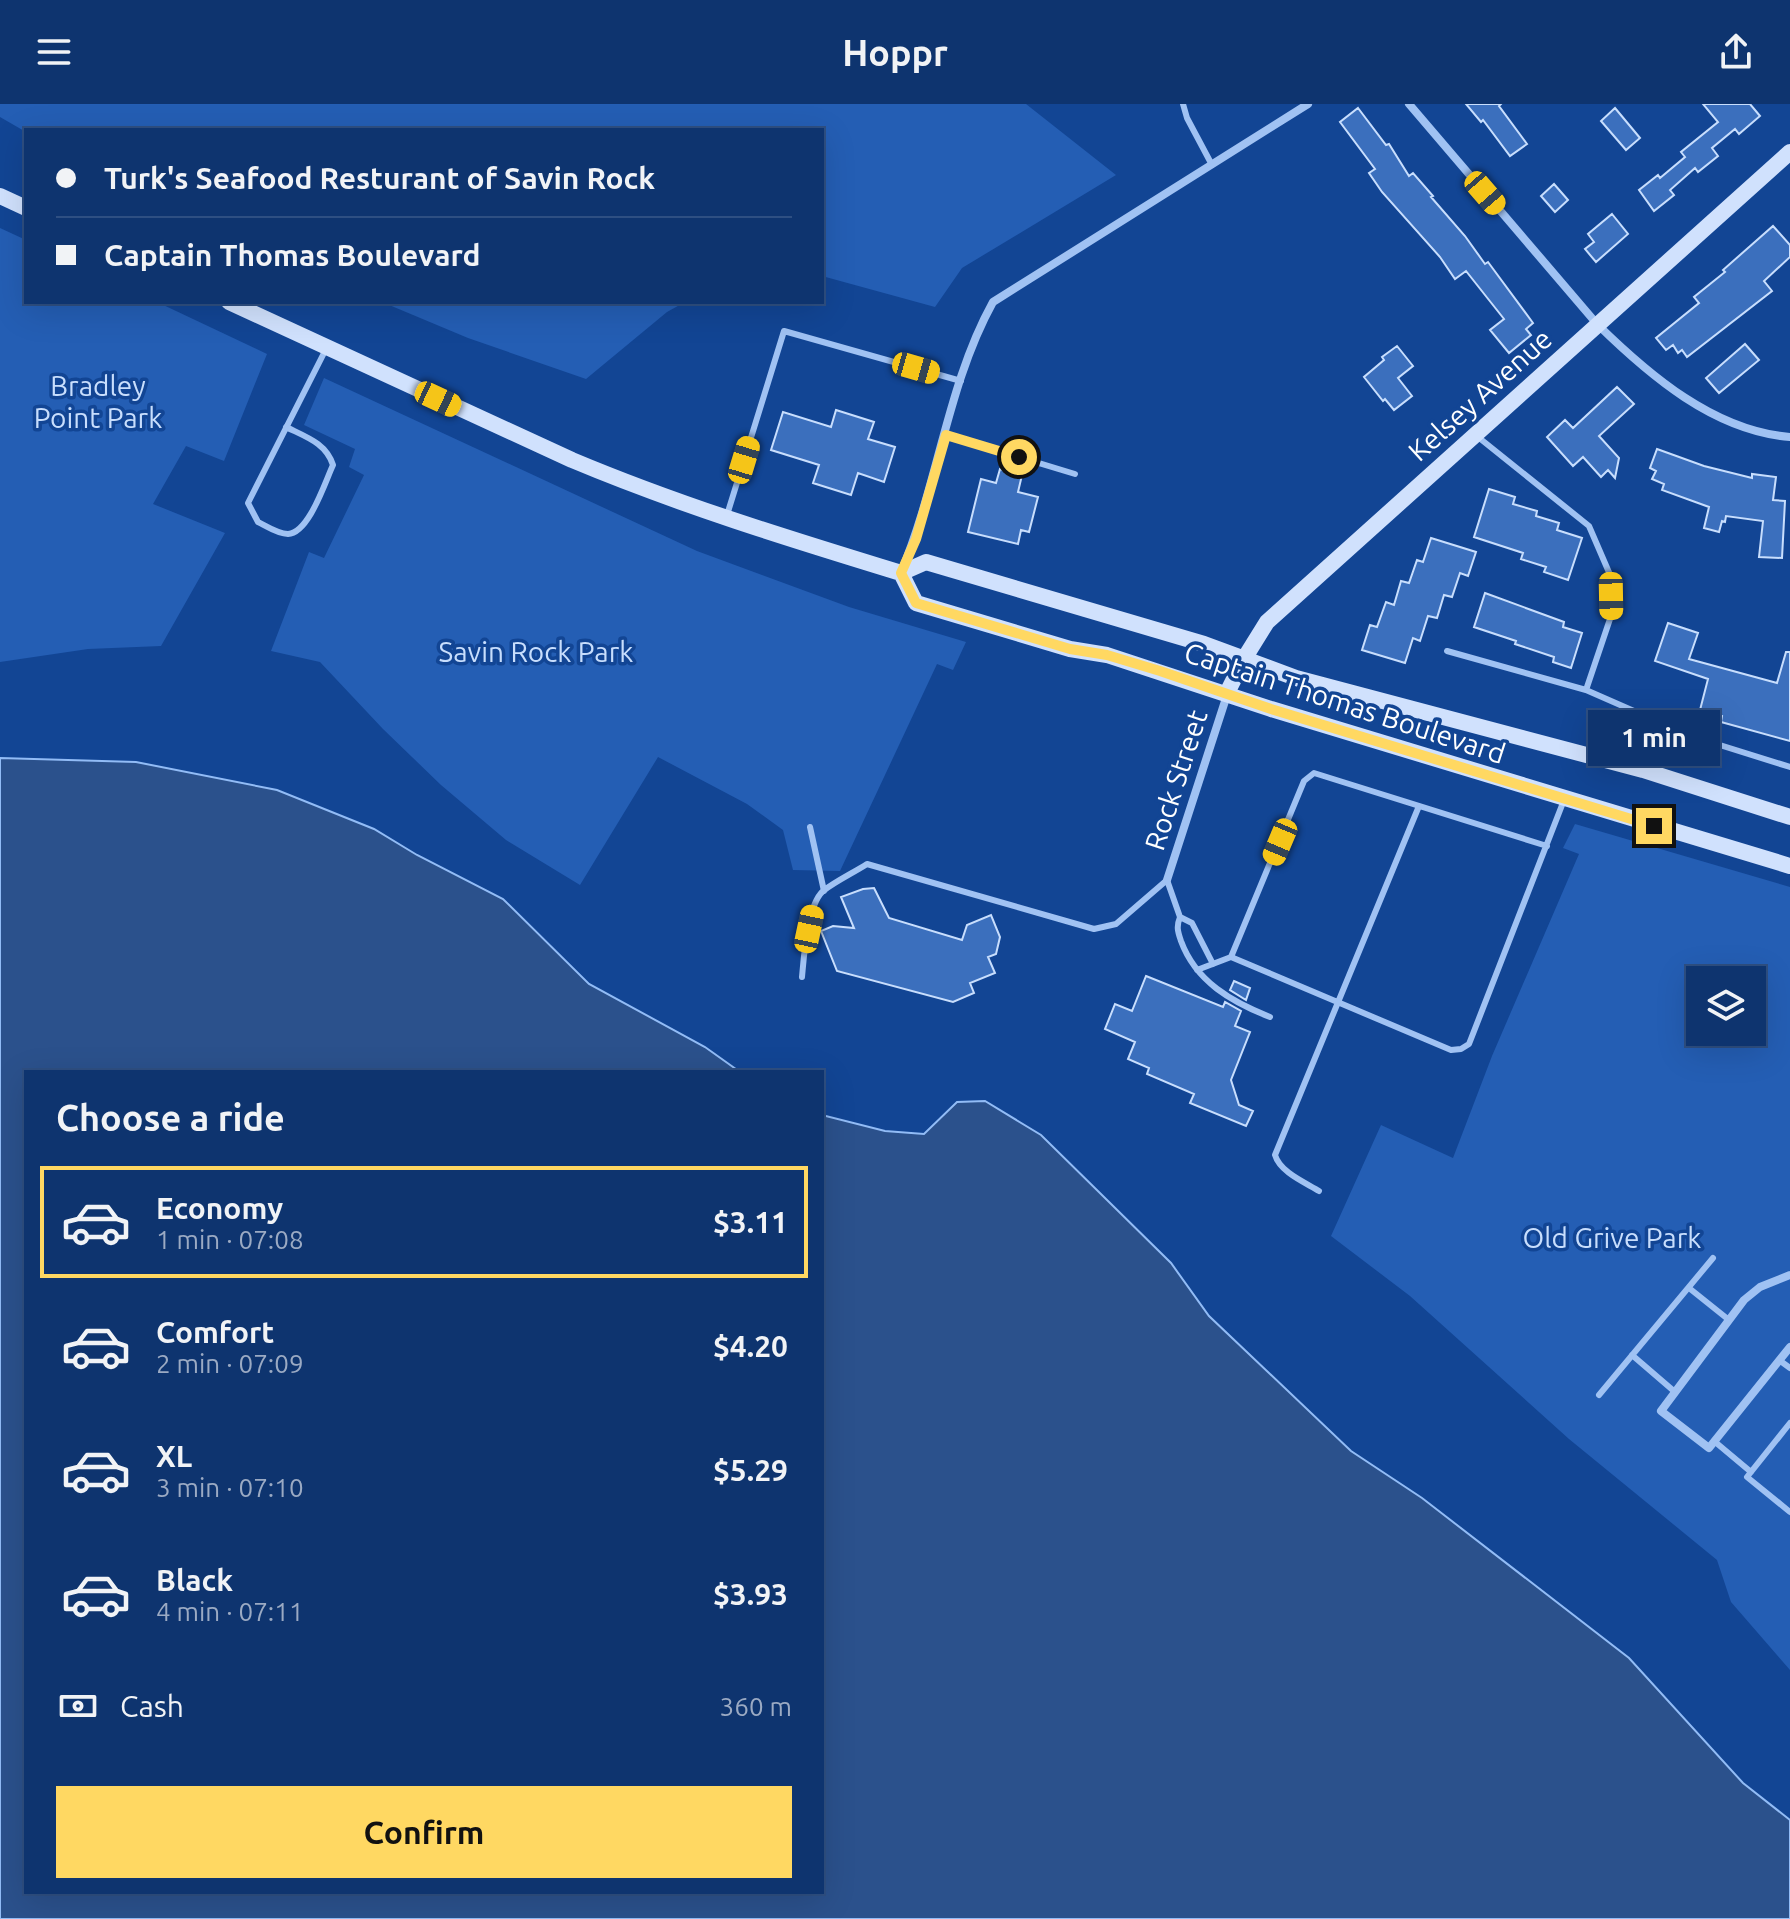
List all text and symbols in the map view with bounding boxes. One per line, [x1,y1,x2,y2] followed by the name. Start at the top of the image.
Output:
[32,30,76,74] icon: menu
[1714,30,1758,74] icon: share
[842,32,948,73] text: Hoppr
[104,161,655,195] text: Turk's Seafood Resturant of Savin Rock
[1460,167,1510,219] car
[104,238,481,272] text: Captain Thomas Boulevard
[1402,322,1557,467] street label: Kelsey Avenue
[890,350,942,386] car
[34,370,162,433] park label: Bradley Point Park
[411,378,465,420] car
[726,434,762,486] car
[1001,439,1037,475] route start
[1599,572,1623,620] car
[439,636,633,667] park label: Savin Rock Park
[1181,636,1509,769] street label: Captain Thomas Boulevard
[1138,706,1213,854] street label: Rock Street
[1588,710,1720,766] callout: 1 min
[1621,723,1687,752] text: 1 min
[1636,808,1672,844] route end
[1260,815,1300,869] car
[792,903,826,955] car
[1686,966,1766,1046] map controls
[1686,966,1766,1046] button: layers
[56,1097,285,1138] text: Choose a ride
[60,1186,132,1258] icon: car
[156,1191,283,1225] text: Economy
[713,1205,788,1239] text: $3.11
[1523,1222,1701,1253] park label: Old Grive Park
[156,1225,304,1254] text: 1 min · 07:08
[60,1310,132,1382] icon: car
[156,1315,274,1349] text: Comfort
[713,1329,788,1363] text: $4.20
[156,1349,304,1378] text: 2 min · 07:09
[60,1434,132,1506] icon: car
[156,1439,192,1473] text: XL
[713,1453,788,1487] text: $5.29
[156,1473,304,1502] text: 3 min · 07:10
[60,1558,132,1630] icon: car
[156,1563,233,1597] text: Black
[713,1577,788,1611] text: $3.93
[156,1597,304,1626] text: 4 min · 07:11
[56,1684,100,1728] icon: cash
[120,1689,184,1723] text: Cash
[720,1692,792,1721] text: 360 m
[56,1786,792,1878] button: Confirm

